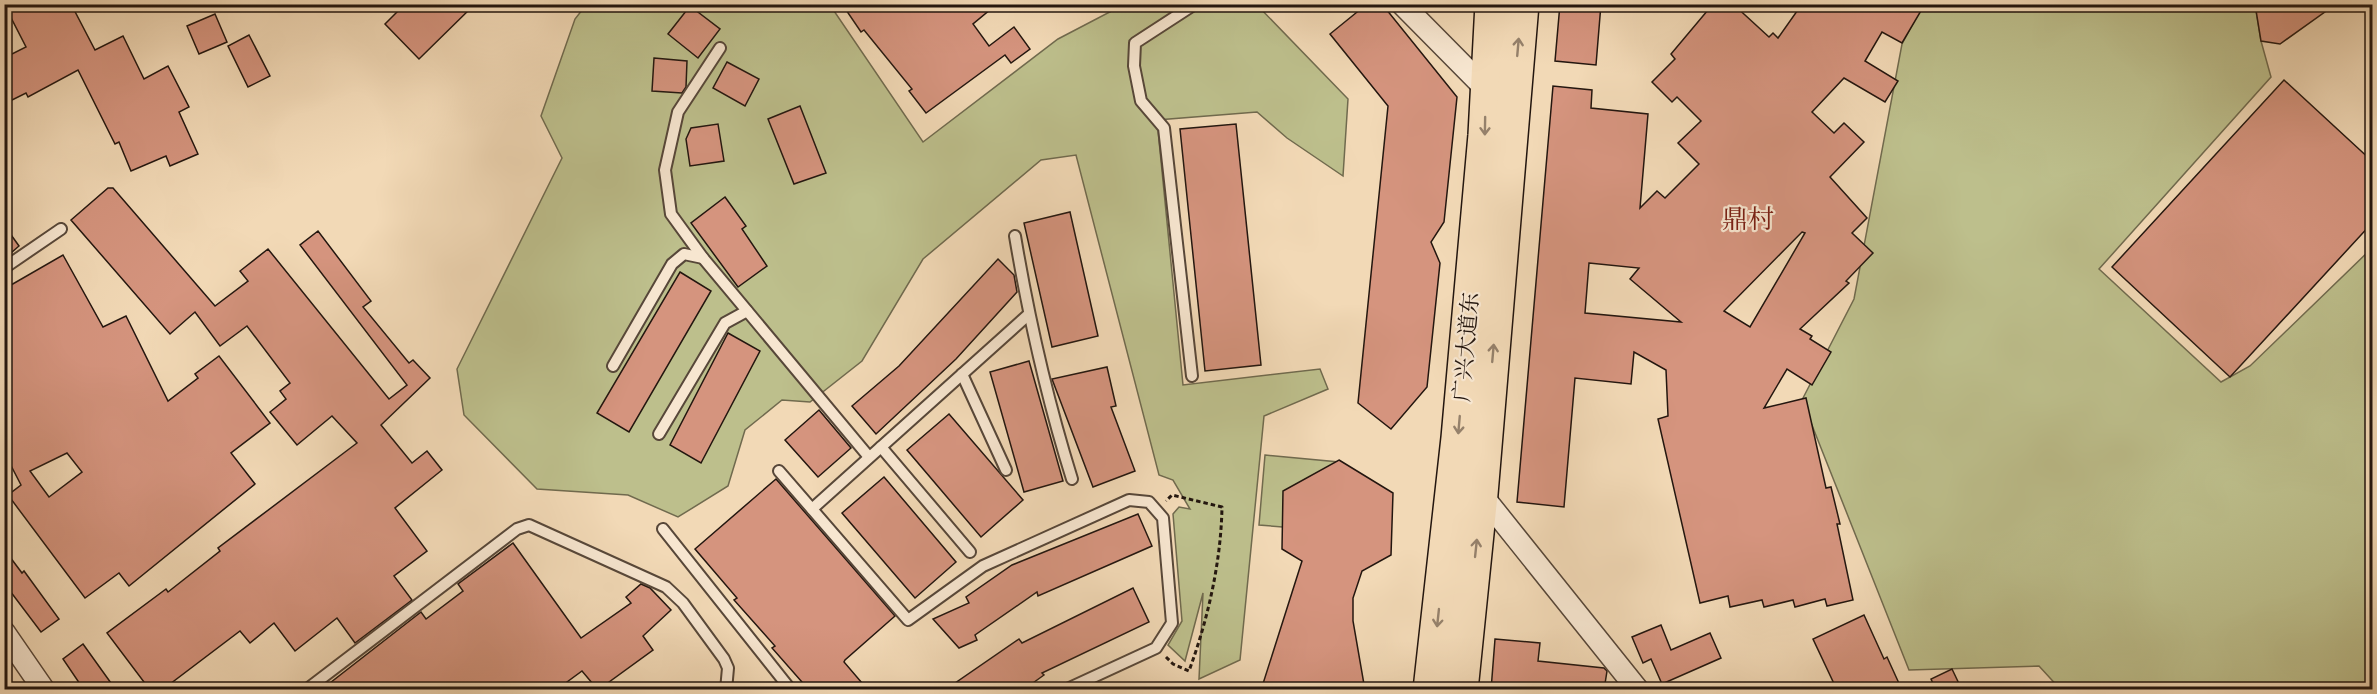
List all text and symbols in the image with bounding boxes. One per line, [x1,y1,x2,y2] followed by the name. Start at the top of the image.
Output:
[1513,38,1524,58] one-way arrow
[1480,115,1491,135] one-way arrow
[1722,202,1774,236] district label: 鼎村
[1447,291,1485,403] street label: 广兴大道东
[1488,344,1499,364] one-way arrow
[1453,414,1464,434] one-way arrow
[1471,538,1482,558] one-way arrow
[1432,608,1443,628] one-way arrow

